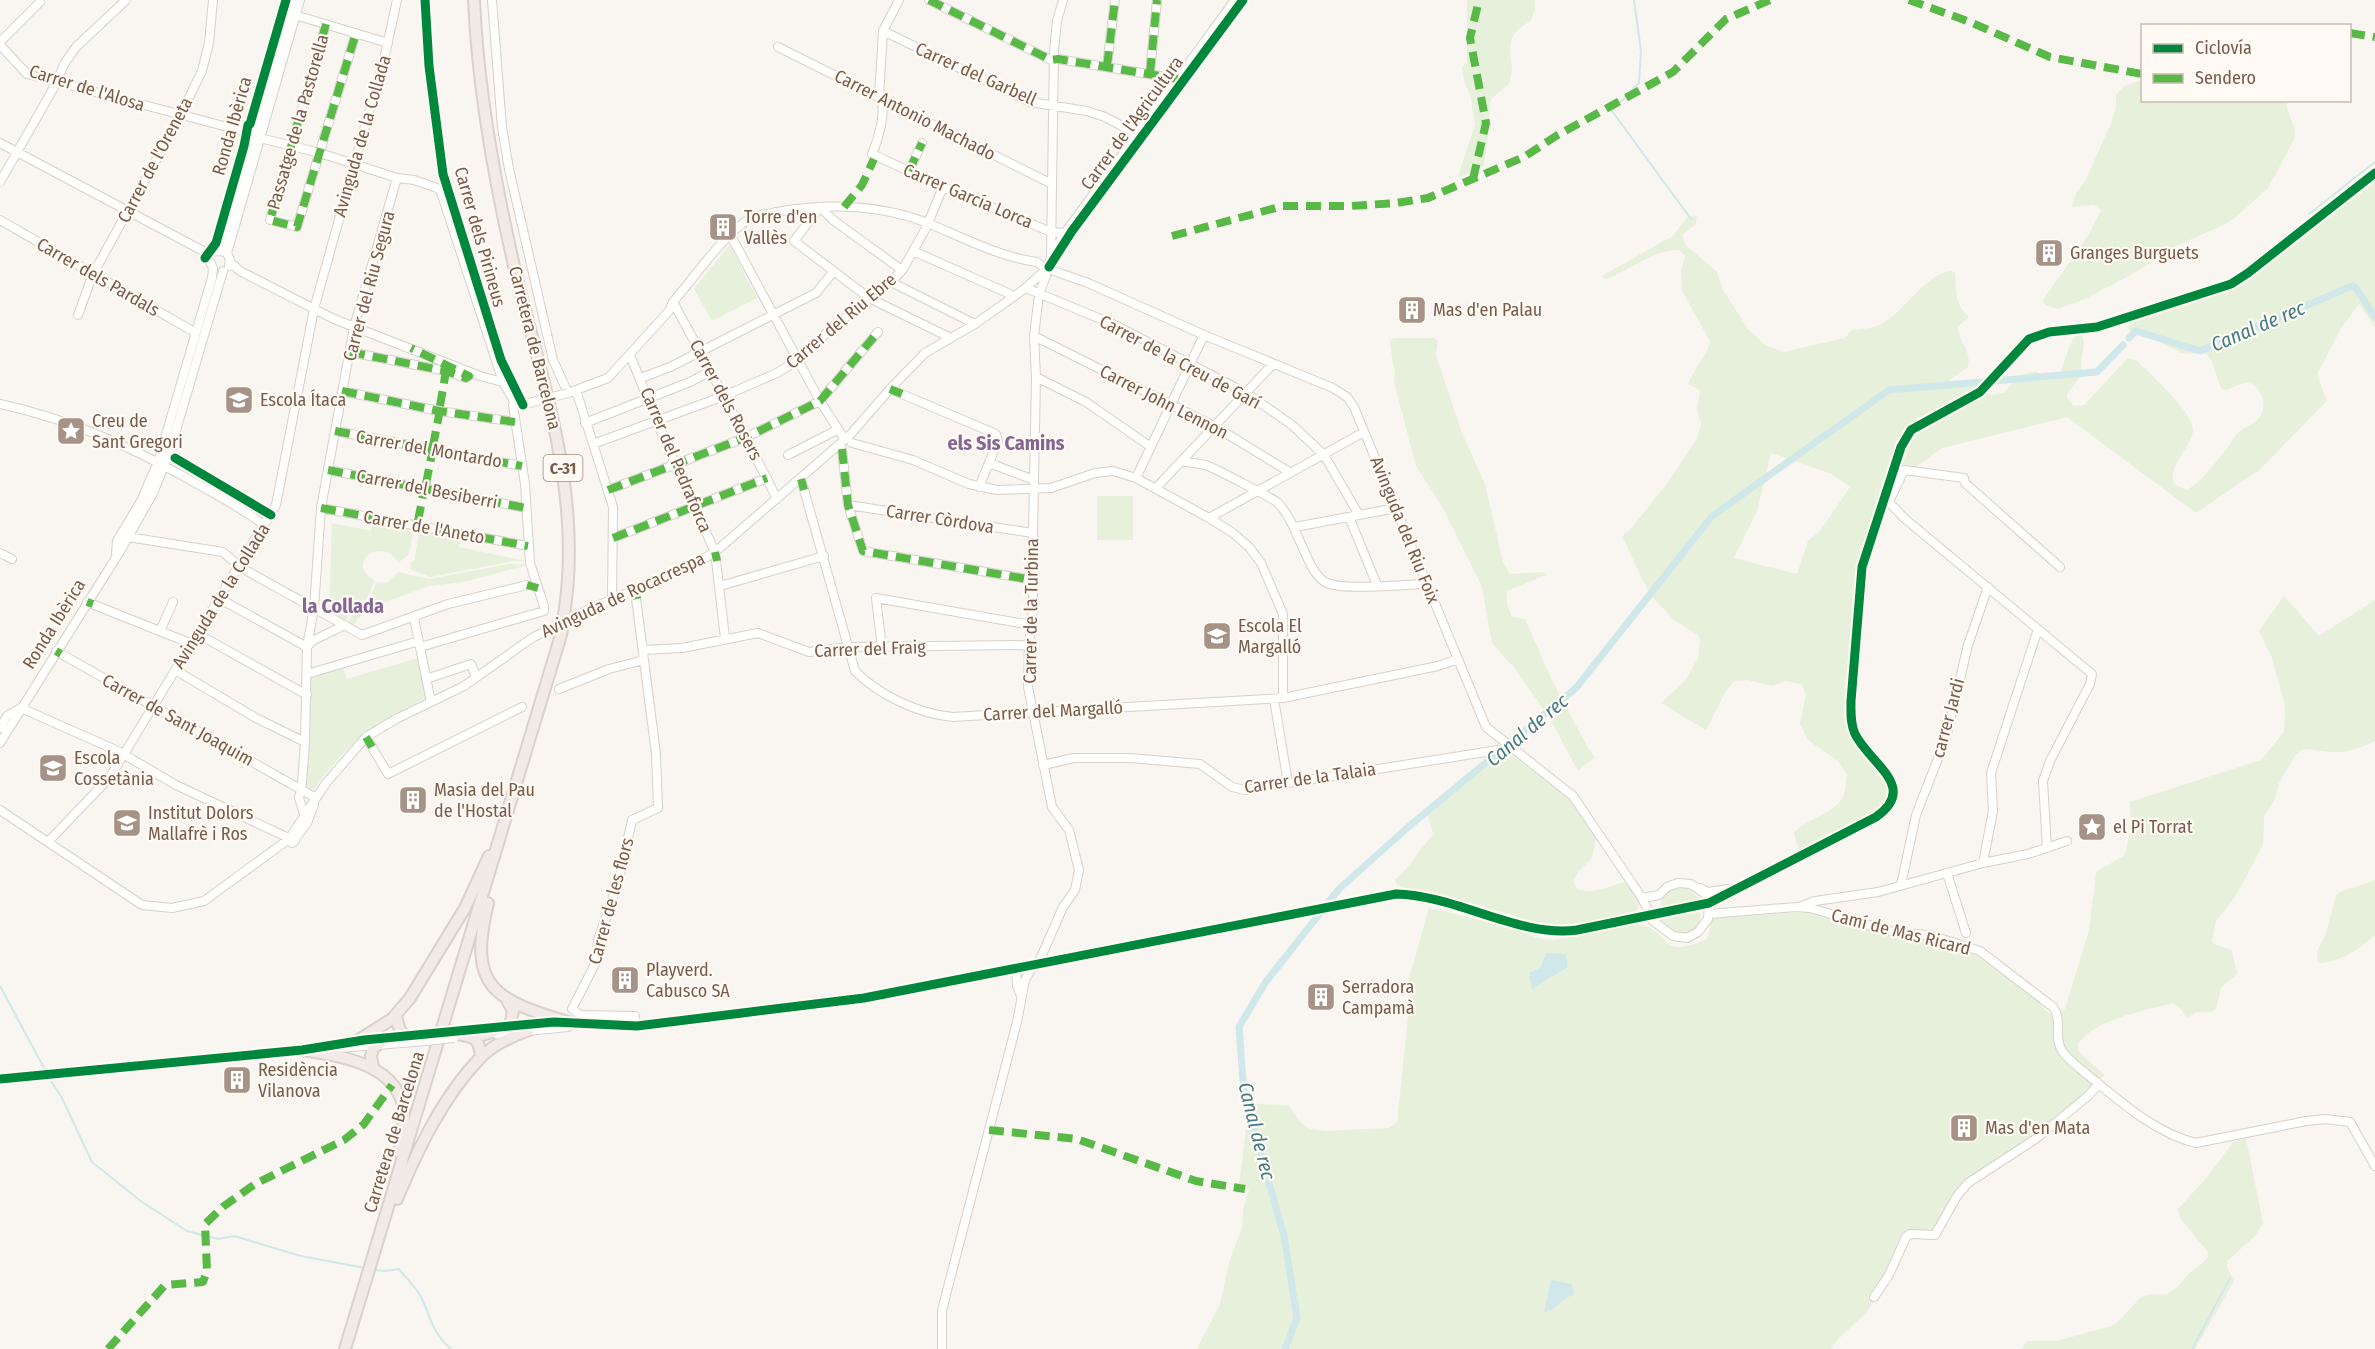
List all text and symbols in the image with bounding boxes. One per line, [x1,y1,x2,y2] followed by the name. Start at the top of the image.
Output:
[2141,24,2351,102] legend
[262,32,334,212] street label: Passatge de la Pastorella
[912,37,1040,111] street label: Carrer del Garbell
[2195,37,2252,59] text: Ciclovía
[328,52,396,219] street label: Avinguda de la Collada
[1076,52,1188,194] street label: Carrer de l'Agricultura
[27,60,148,116] street label: Carrer de l'Alosa
[831,65,999,165] street label: Carrer Antonio Machado
[2195,67,2256,89] text: Sendero
[207,74,257,178] street label: Ronda Ibèrica
[113,93,197,227] street label: Carrer de l'Oreneta
[900,159,1036,233] street label: Carrer García Lorca
[449,164,511,310] street label: Carrer dels Pirineus
[744,206,817,249] place label: Torre d'en Vallès
[338,208,400,364] street label: Carrer del Riu Segura
[707,211,739,243] building icon: Torre d'en Vallès
[33,233,164,321] street label: Carrer dels Pardals
[2033,237,2065,269] building icon: Granges Burguets
[2070,242,2199,264] place label: Granges Burguets
[504,264,566,432] street label: Carretera de Barcelona
[781,268,901,374] street label: Carrer del Riu Ebre
[1396,294,1428,326] building icon: Mas d'en Palau
[2207,295,2309,357] water label: Canal de rec
[1433,299,1542,321] place label: Mas d'en Palau
[1096,310,1265,414] street label: Carrer de la Creu de Garí
[685,336,767,464] street label: Carrer dels Rosers
[1096,360,1232,444] street label: Carrer John Lennon
[223,384,255,416] school or university icon: Escola Ítaca
[635,384,717,536] street label: Carrer del Pedraforca
[260,388,346,411] place label: Escola Ítaca
[92,410,183,453] place label: Creu de Sant Gregori
[55,415,87,447] place icon: Creu de Sant Gregori
[354,425,504,473] street label: Carrer del Montardo
[948,431,1065,455] district label: els Sis Camins
[1365,453,1445,607] street label: Avinguda del Riu Foix
[544,455,582,481] road number: C-31
[355,465,499,513] street label: Carrer del Besiberri
[884,500,996,538] street label: Carrer Còrdova
[362,506,486,548] street label: Carrer de l'Aneto
[167,519,275,673] street label: Avinguda de la Collada
[1019,538,1043,684] street label: Carrer de la Turbina
[538,547,709,643] street label: Avinguda de Rocacrespa
[18,575,90,673] street label: Ronda Ibèrica
[302,594,384,618] district label: la Collada
[1238,615,1302,658] place label: Escola El Margalló
[1201,620,1233,652] school or university icon: Escola El Margalló
[814,636,927,662] street label: Carrer del Fraig
[98,669,258,771] street label: Carrer de Sant Joaquim
[1927,676,1969,760] street label: carrer Jardi
[1481,688,1573,771] water label: Canal de rec
[982,696,1124,726] street label: Carrer del Margalló
[74,747,154,790] place label: Escola Cossetània
[37,752,69,784] school or university icon: Escola Cossetània
[1243,758,1377,798] street label: Carrer de la Talaia
[434,779,535,822] place label: Masia del Pau de l'Hostal
[397,784,429,816] building icon: Masia del Pau de l'Hostal
[148,802,254,845] place label: Institut Dolors Mallafrè i Ros
[111,807,143,839] school or university icon: Institut Dolors Mallafrè i Ros
[2076,811,2108,843] place icon: el Pi Torrat
[2113,816,2193,838] place label: el Pi Torrat
[583,835,639,967] street label: Carrer de les flors
[1829,904,1973,960] street label: Camí de Mas Ricard
[646,959,730,1002] place label: Playverd. Cabusco SA
[609,964,641,996] building icon: Playverd. Cabusco SA
[1342,976,1415,1019] place label: Serradora Campamà
[1305,981,1337,1013] building icon: Serradora Campamà
[359,1048,429,1216] street label: Carretera de Barcelona
[258,1059,338,1102] place label: Residència Vilanova
[221,1064,253,1096] building icon: Residència Vilanova
[1233,1080,1281,1183] water label: Canal de rec
[1948,1112,1980,1144] building icon: Mas d'en Mata
[1985,1117,2090,1139] place label: Mas d'en Mata

